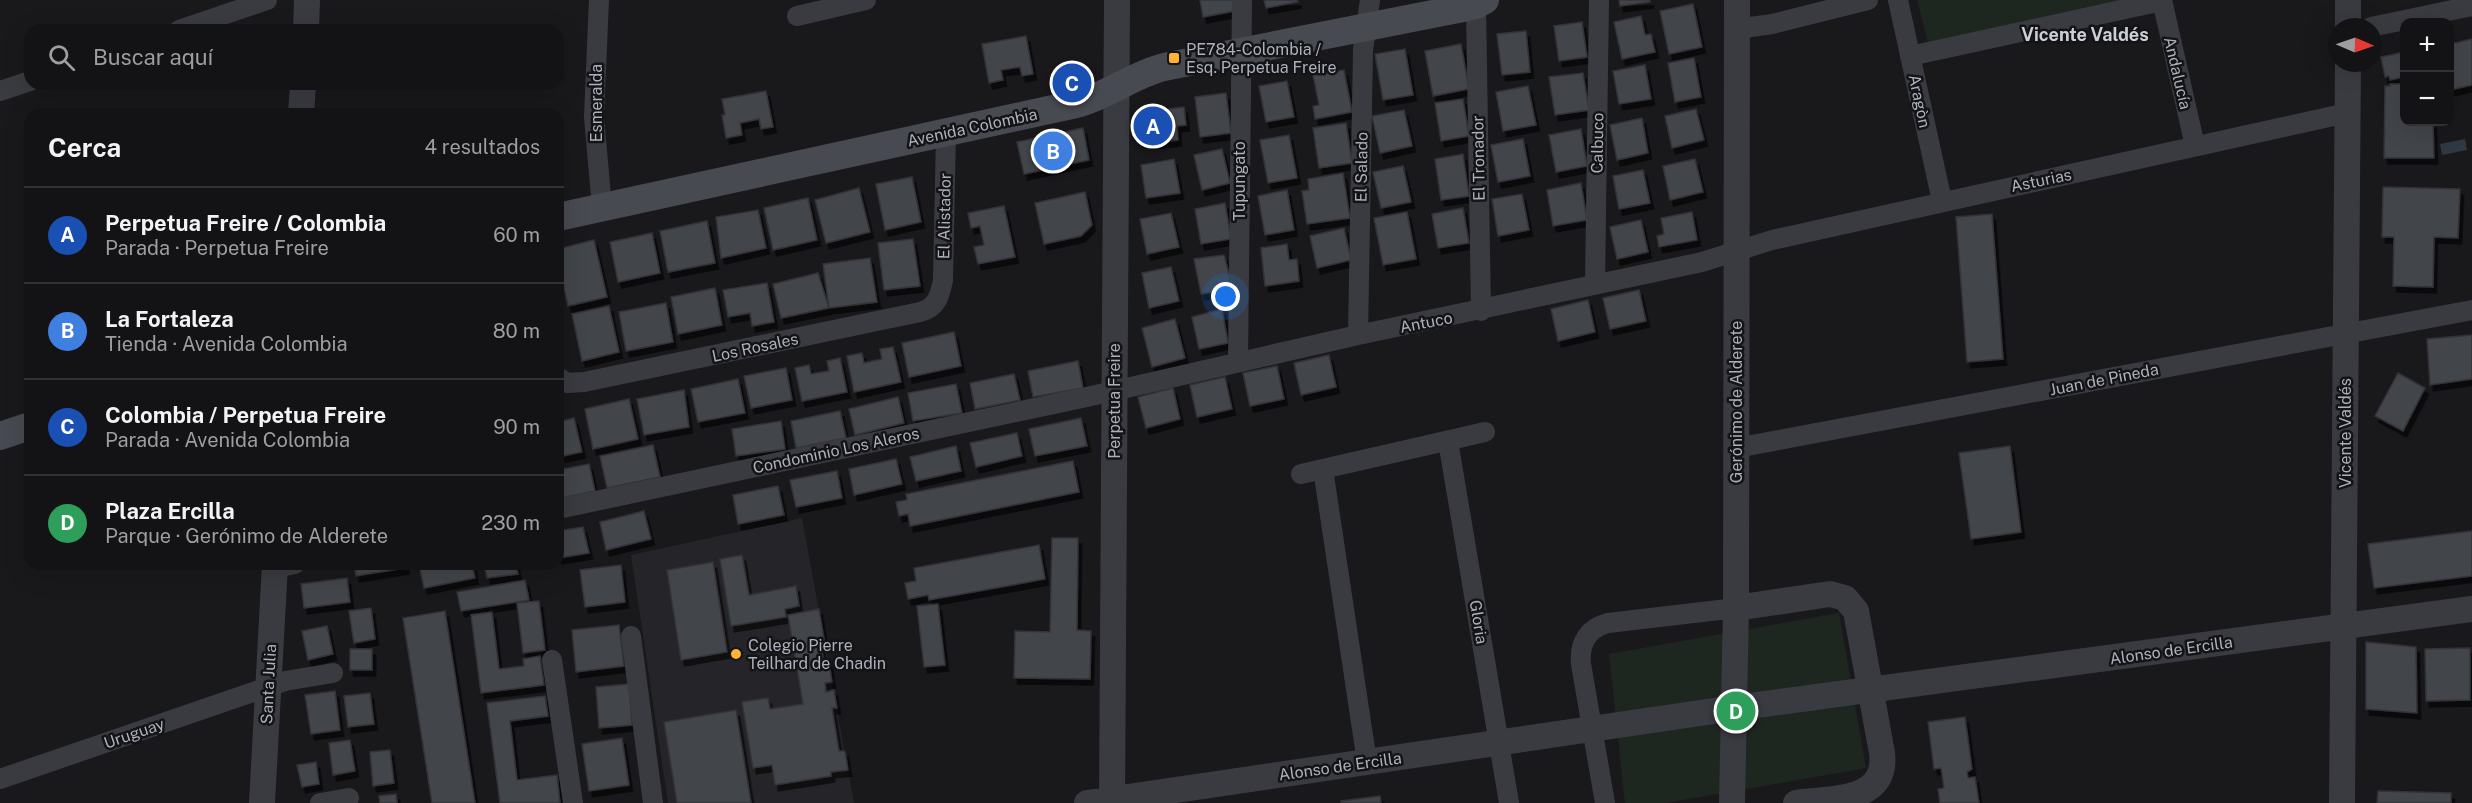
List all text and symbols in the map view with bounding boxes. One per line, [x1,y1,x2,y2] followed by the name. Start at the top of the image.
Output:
[2328,18,2382,72] north arrow
[2400,18,2454,126] map controls
[2400,18,2454,72] button: +
[24,24,564,90] search box
[2021,24,2149,45] district label: Vicente Valdés
[2160,35,2195,111] street label: Andalucía
[1186,40,1336,77] place label: PE784-Colombia / Esq. Perpetua Freire
[45,41,78,74] icon: search
[93,44,213,70] text: Buscar aquí
[1167,51,1181,65] marker: PE784-Colombia / Esq. Perpetua Freire
[1052,60,1092,106] pin: C
[587,64,606,142] street label: Esmeralda
[2400,72,2454,126] button: −
[1905,73,1934,130] street label: Aragòn
[905,104,1039,151] street label: Avenida Colombia
[1134,104,1172,148] pin: A
[1587,112,1608,174] street label: Calbuco
[1468,115,1489,201] street label: El Tronador
[1034,128,1072,174] pin: B
[48,132,121,163] text: Cerca
[1351,132,1372,202] street label: El Salado
[424,135,540,159] text: 4 resultados
[1230,141,1249,221] street label: Tupungato
[2009,165,2073,196] street label: Asturias
[934,173,955,259] street label: El Alistador
[105,210,386,236] text: Perpetua Freire / Colombia
[60,223,75,247] text: A
[493,223,540,247] text: 60 m
[105,236,329,260] text: Parada · Perpetua Freire
[1211,282,1240,311] your location
[105,306,234,332] text: La Fortaleza
[1398,308,1454,337] street label: Antuco
[61,319,74,343] text: B
[493,319,540,343] text: 80 m
[1727,321,1746,483] street label: Gerónimo de Alderete
[710,329,800,366] street label: Los Rosales
[105,332,348,356] text: Tienda · Avenida Colombia
[1105,343,1124,459] street label: Perpetua Freire
[2048,360,2160,399] street label: Juan de Pineda
[2336,378,2355,488] street label: Vicente Valdés
[105,402,386,428] text: Colombia / Perpetua Freire
[60,415,75,439] text: C
[493,415,540,439] text: 90 m
[751,424,921,477] street label: Condominio Los Aleros
[105,428,350,452] text: Parada · Avenida Colombia
[105,498,235,524] text: Plaza Ercilla
[60,511,75,535] text: D
[481,511,540,535] text: 230 m
[105,524,388,548] text: Parque · Gerónimo de Alderete
[1466,599,1491,645] street label: Gloria
[2108,632,2234,669] street label: Alonso de Ercilla
[748,636,886,673] place label: Colegio Pierre Teilhard de Chadin
[257,643,280,725] street label: Santa Julia
[729,647,743,661] marker: Colegio Pierre Teilhard de Chadin
[1716,688,1756,734] pin: D
[101,714,167,753] street label: Uruguay
[1277,748,1403,785] street label: Alonso de Ercilla

